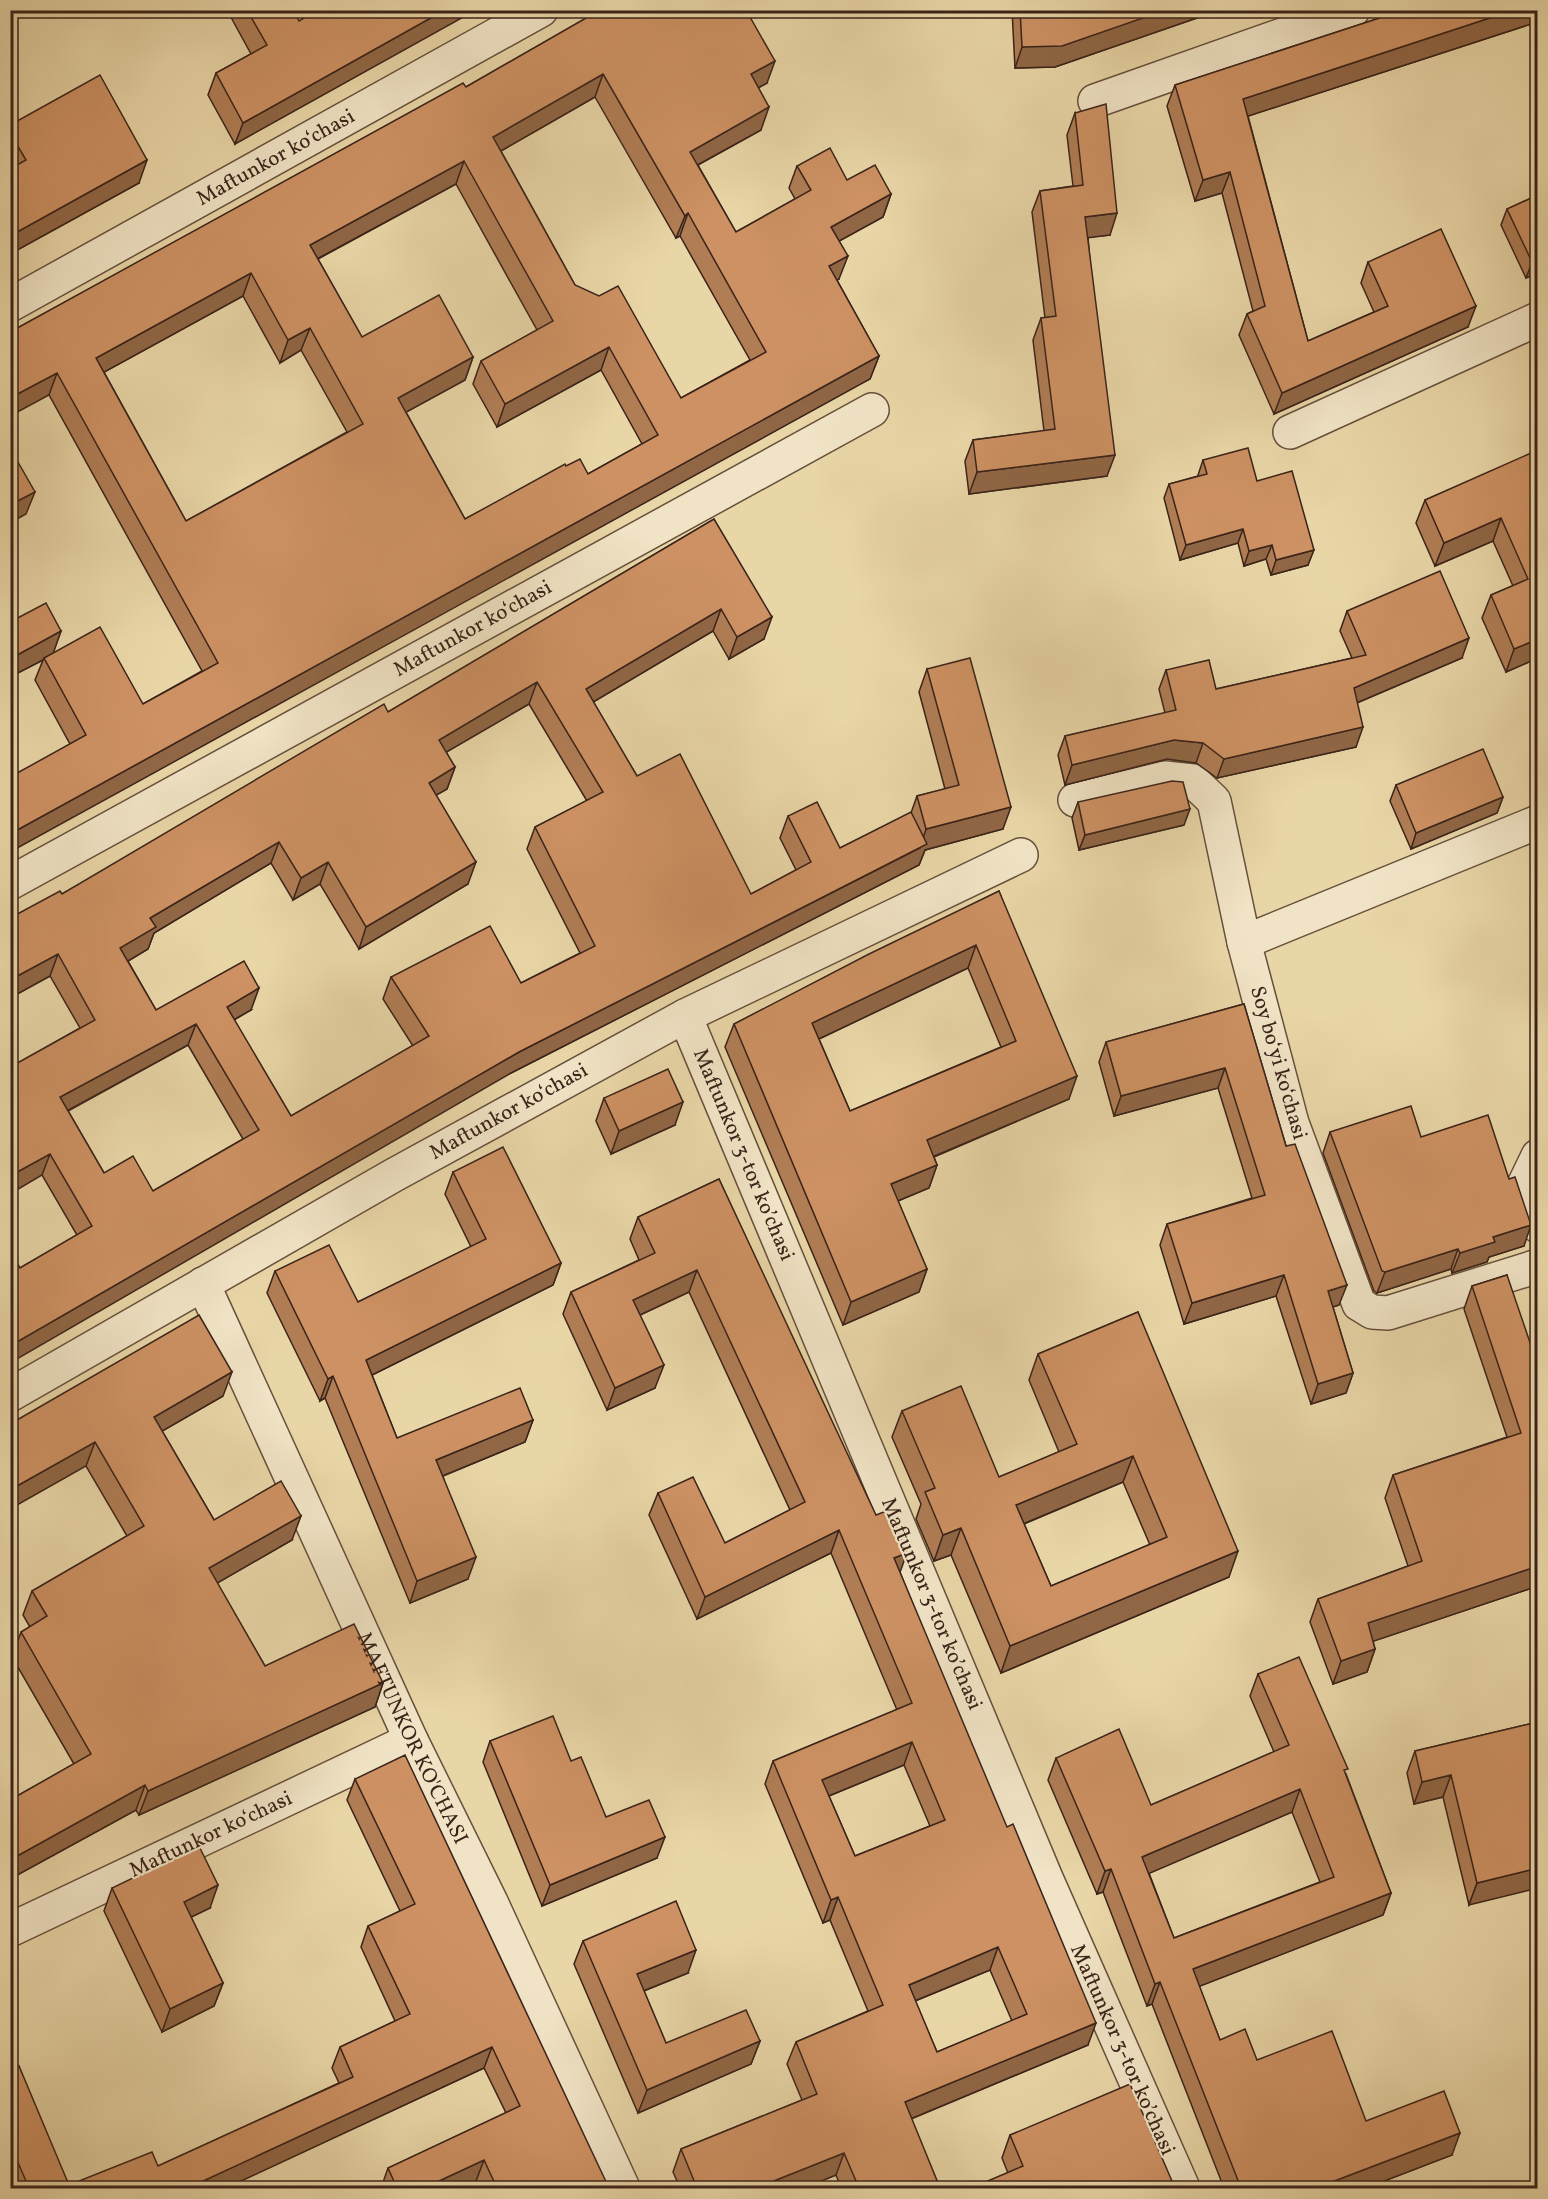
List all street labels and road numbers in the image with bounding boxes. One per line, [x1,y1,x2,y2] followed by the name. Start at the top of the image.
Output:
[192,102,360,214] street label: Maftunkor koʻchasi
[389,573,557,685] street label: Maftunkor koʻchasi
[1242,983,1314,1143] street label: Soy boʻyi koʻchasi
[685,1044,801,1266] street label: Maftunkor 3-tor koʼchasi
[425,1056,593,1168] street label: Maftunkor koʻchasi
[873,1493,989,1715] street label: Maftunkor 3-tor koʼchasi
[349,1627,475,1849] street label: MAFTUNKOR KO'CHASI
[125,1784,297,1886] street label: Maftunkor koʻchasi
[1062,1940,1182,2160] street label: Maftunkor 3-tor koʼchasi

